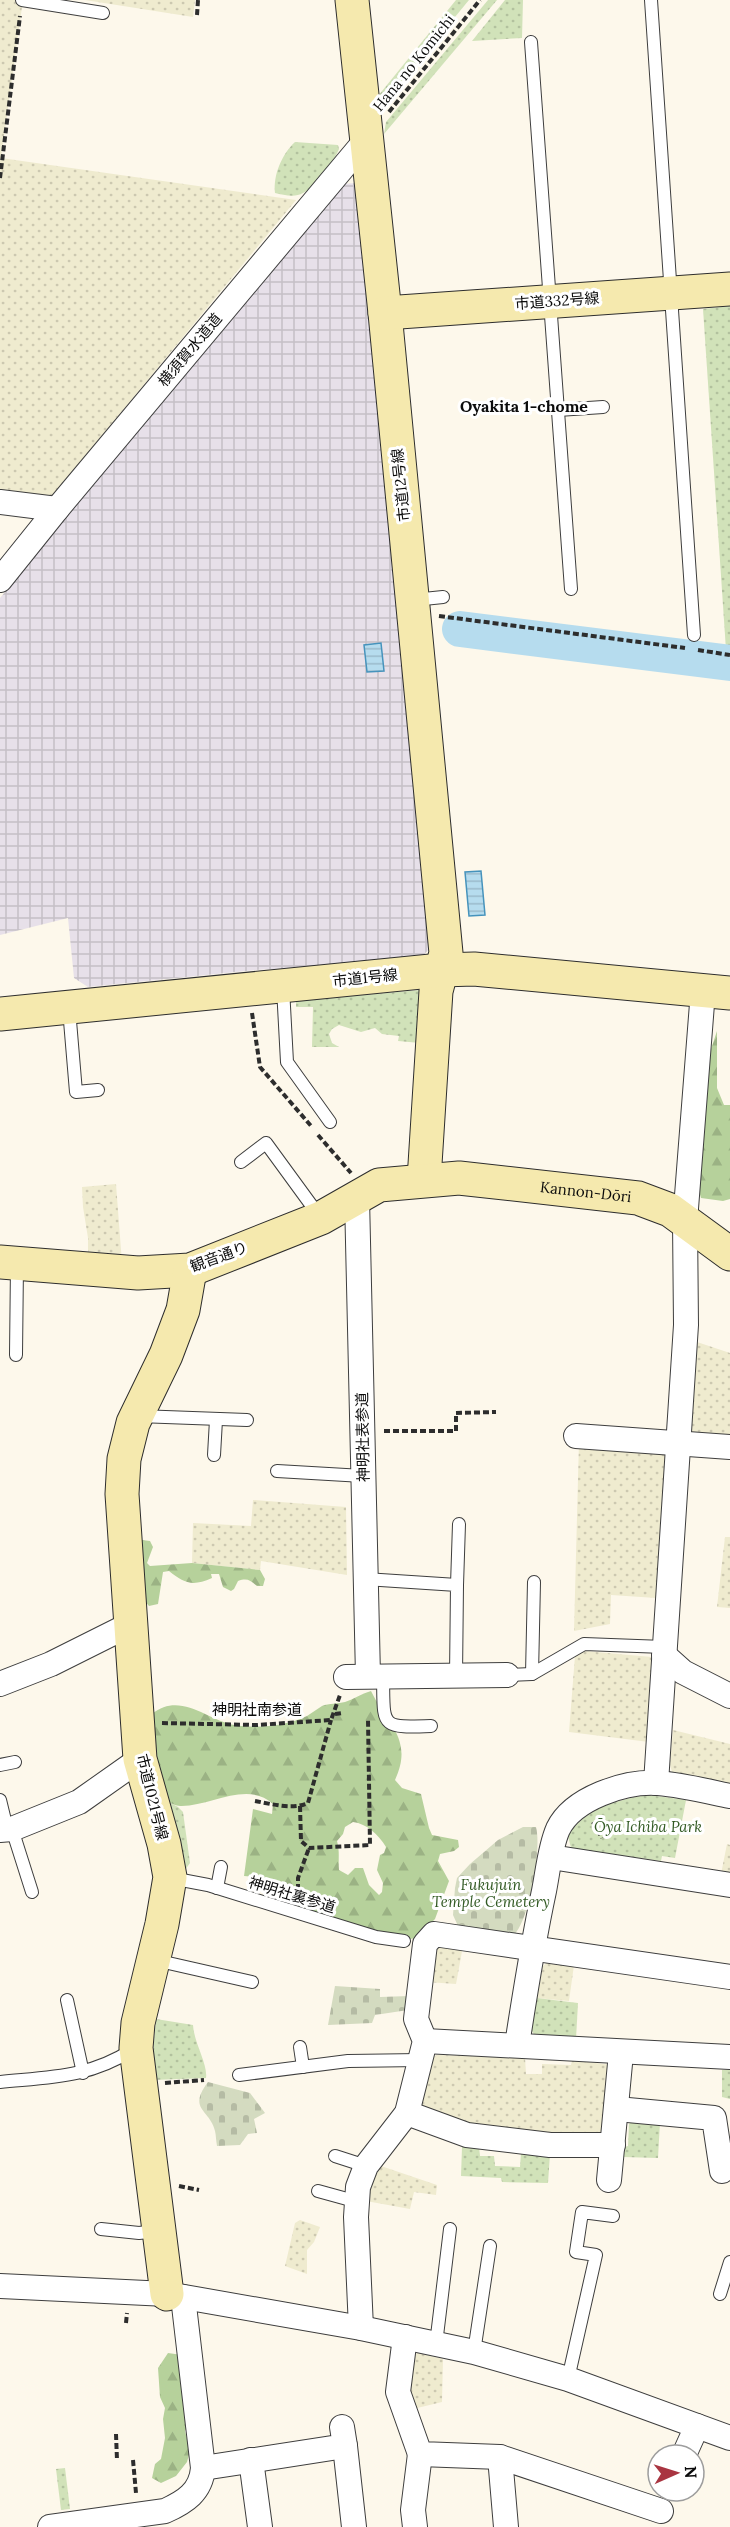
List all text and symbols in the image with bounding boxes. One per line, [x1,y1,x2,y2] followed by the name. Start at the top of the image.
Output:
[369,10,459,115] street label: Hana no Komichi
[514,288,600,313] street label: 市道332号線
[153,309,226,390] street label: 横須賀水道道
[460,396,588,416] district label: Oyakita 1-chome
[387,448,414,523] street label: 市道12号線
[331,965,398,990] street label: 市道1号線
[539,1177,632,1206] street label: Kannon-Dōri
[187,1237,250,1276] street label: 観音通り
[352,1392,373,1482] street label: 神明社表参道
[212,1700,302,1719] street label: 神明社南参道
[133,1752,172,1842] street label: 市道1021号線
[594,1817,702,1836] park label: Ōya Ichiba Park
[246,1872,338,1917] street label: 神明社裏参道
[432,1875,550,1911] park label: Fukujuin Temple Cemetery
[646,2443,706,2503] north arrow
[681,2466,701,2479] text: N

